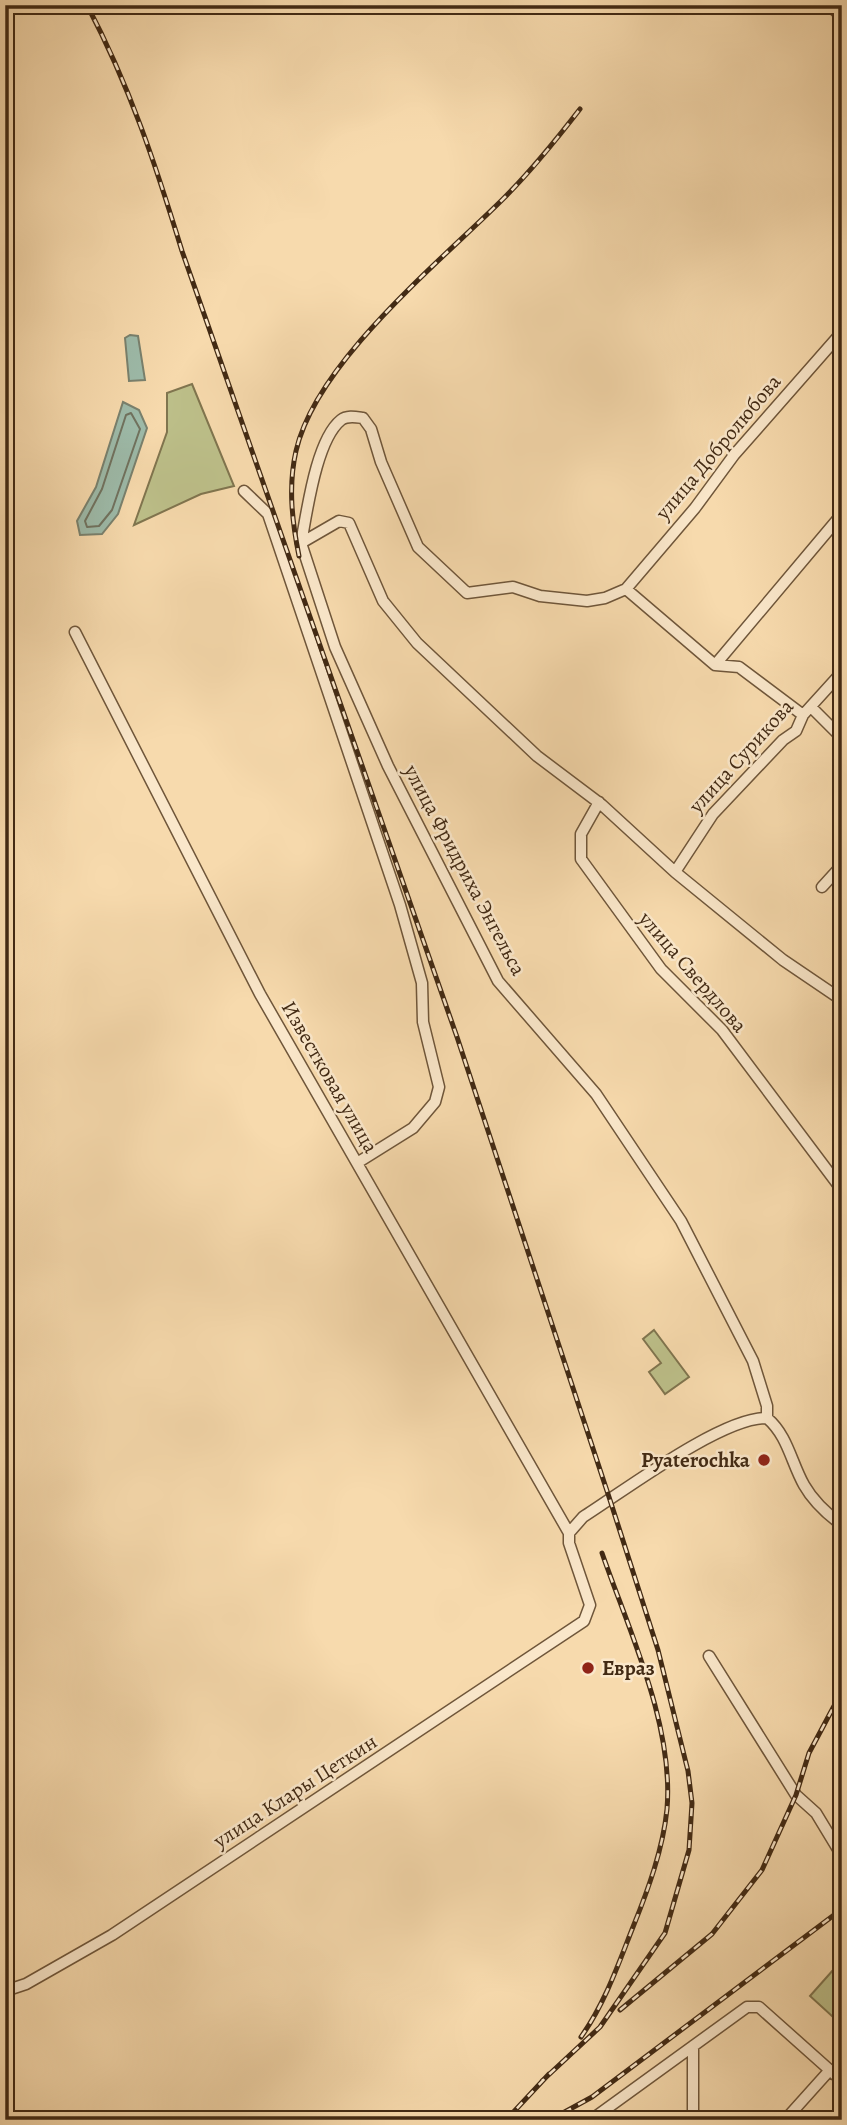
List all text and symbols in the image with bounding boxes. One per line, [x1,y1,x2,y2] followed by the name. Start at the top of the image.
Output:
[648,368,787,526] street label: улица Добролюбова
[682,693,800,820] street label: улица Сурикова
[397,759,533,981] street label: улица Фридриха Энгельса
[632,905,754,1039] street label: улица Свердлова
[275,996,385,1159] street label: Известковая улица
[641,1446,751,1474] place label: Pyaterochka
[756,1452,772,1468] marker: Pyaterochka
[602,1654,655,1682] place label: Евраз
[580,1660,596,1676] marker: Евраз
[207,1728,382,1855] street label: улица Клары Цеткин

